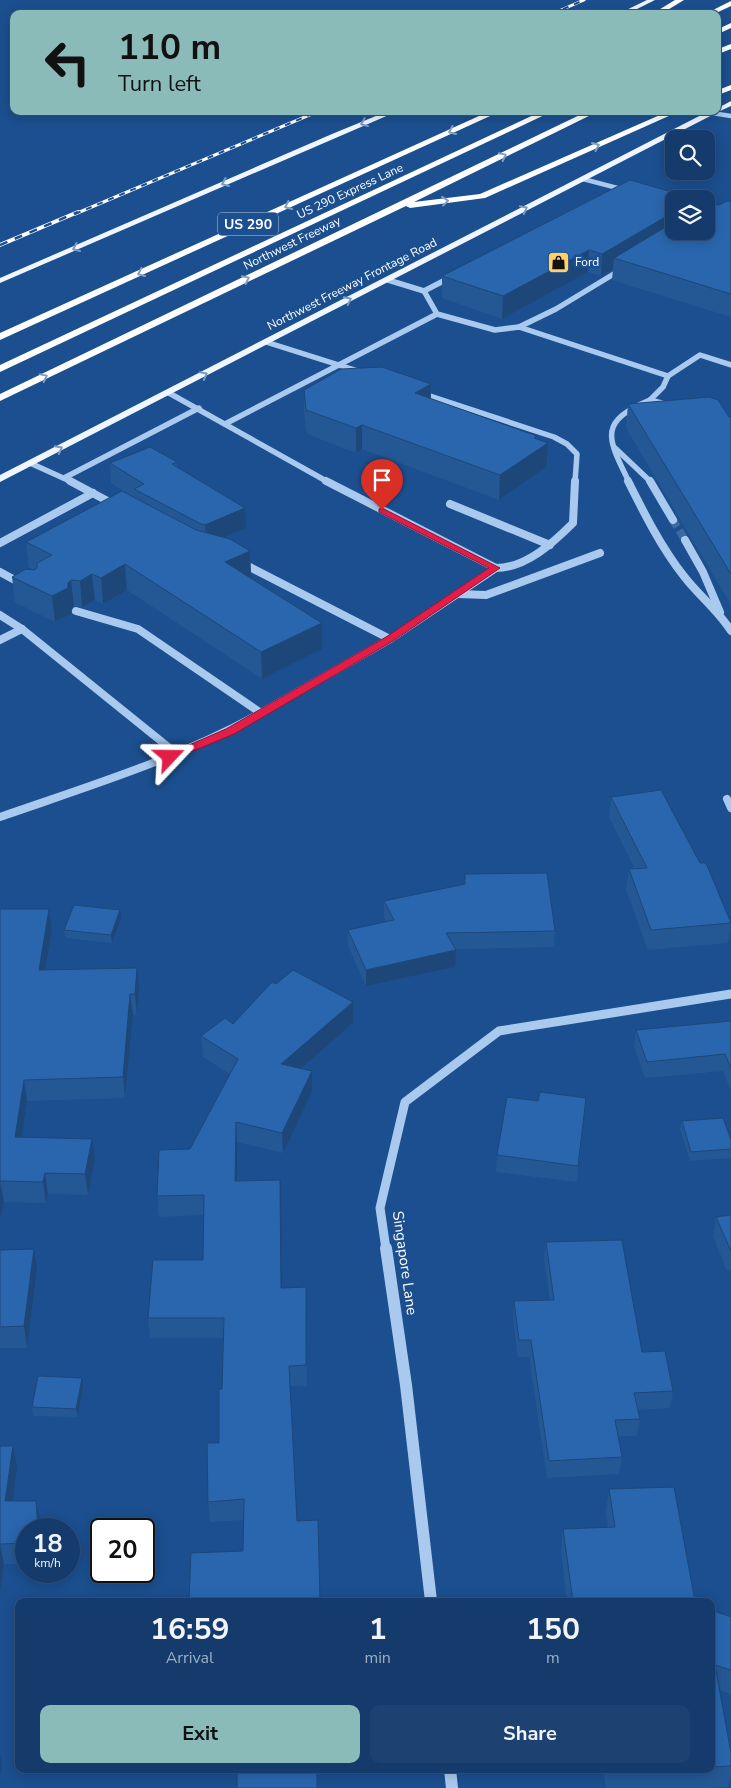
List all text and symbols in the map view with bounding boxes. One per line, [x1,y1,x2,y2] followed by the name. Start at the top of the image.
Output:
[118,24,221,71] text: 110 m
[35,30,100,95] icon: left
[118,69,201,99] text: Turn left
[361,118,369,128] one-way arrow
[448,125,457,136] one-way arrow
[665,130,715,240] map controls
[665,130,715,180] button: search
[591,141,600,152] one-way arrow
[498,151,507,162] one-way arrow
[294,159,406,223] street label: US 290 Express Lane
[221,176,230,187] one-way arrow
[665,190,715,240] button: layers
[441,196,449,207] one-way arrow
[284,199,293,210] one-way arrow
[518,205,527,215] one-way arrow
[218,212,278,235] road number: US 290
[241,212,344,273] street label: Northwest Freeway
[264,234,440,334] street label: Northwest Freeway Frontage Road
[72,241,81,252] one-way arrow
[547,250,571,274] shop icon: Ford
[575,254,599,270] place label: Ford
[137,267,146,277] one-way arrow
[241,275,250,286] one-way arrow
[343,296,352,306] one-way arrow
[198,371,207,381] one-way arrow
[39,373,48,383] one-way arrow
[54,445,63,455] one-way arrow
[361,459,403,510] pin
[368,466,396,494] icon: arrive
[143,730,195,782] position arrow
[388,1210,422,1316] street label: Singapore Lane
[90,1518,155,1583] speed limit sign: 20
[32,1527,63,1561] text: 18
[34,1555,61,1571] text: km/h
[150,1609,229,1650] text: 16:59
[369,1609,387,1650] text: 1
[526,1609,580,1650] text: 150
[166,1647,214,1669] text: Arrival
[364,1647,391,1669] text: min
[546,1647,560,1669] text: m
[40,1705,360,1763] button: Exit
[370,1705,690,1763] button: Share

